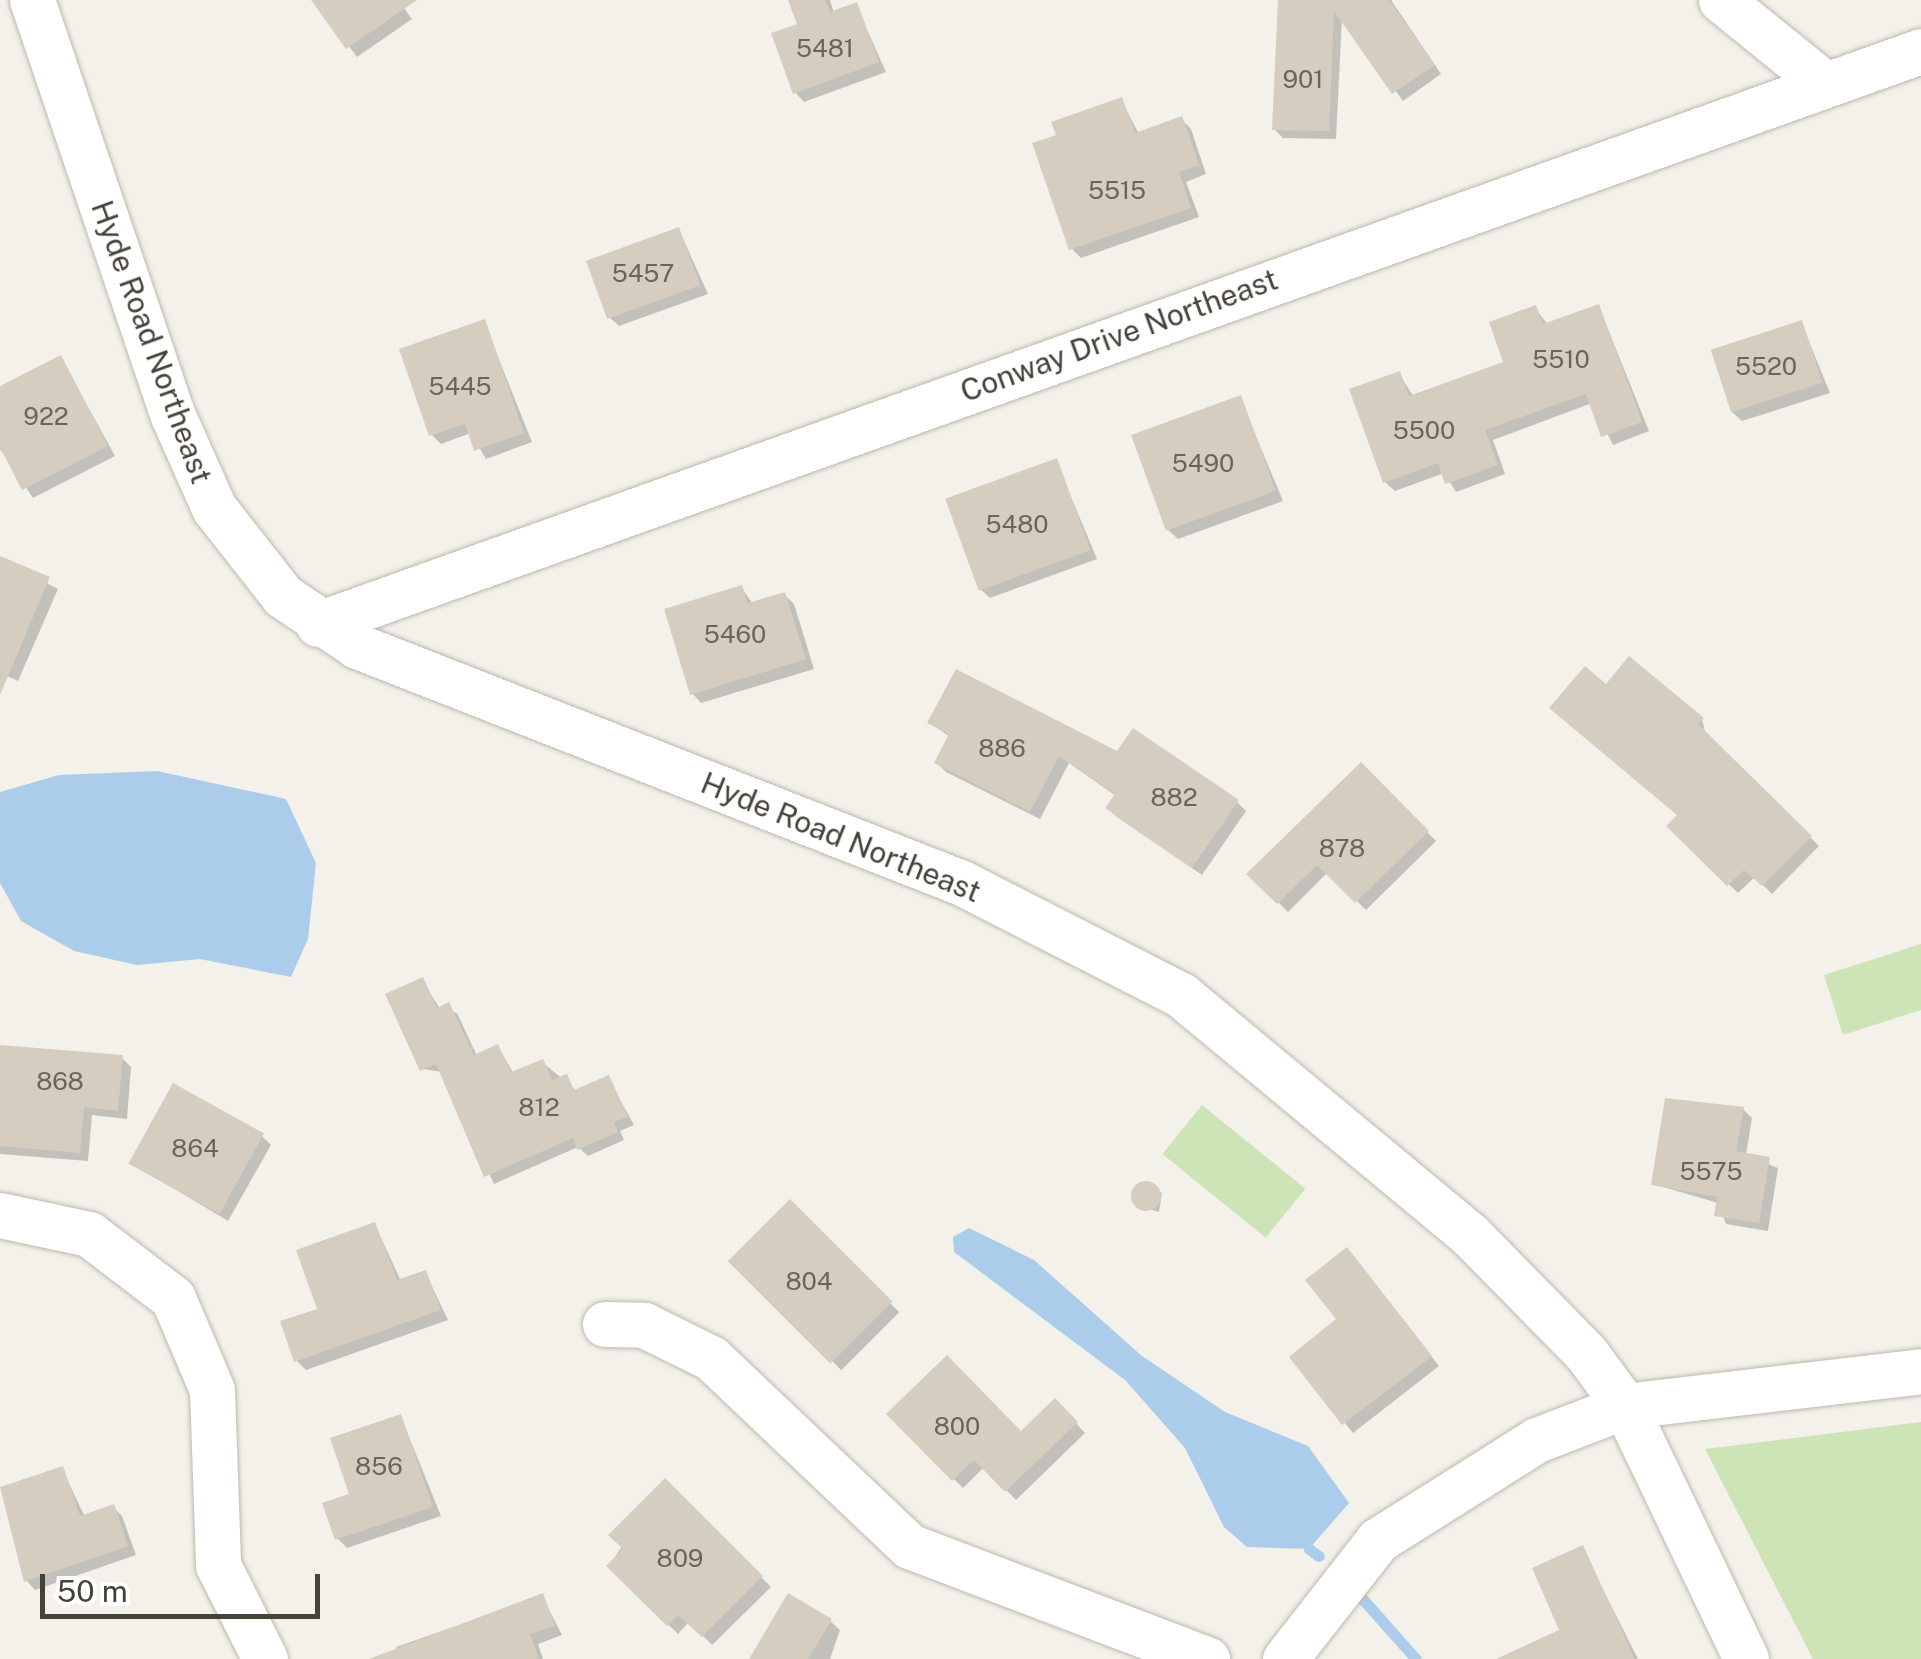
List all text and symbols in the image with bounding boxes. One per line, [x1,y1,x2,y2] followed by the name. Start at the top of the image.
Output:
[796,33,854,63] house number: 5481
[1283,64,1323,94] house number: 901
[1088,175,1146,205] house number: 5515
[84,196,220,488] street label: Hyde Road Northeast
[612,258,674,288] house number: 5457
[955,261,1283,409] street label: Conway Drive Northeast
[1532,344,1590,374] house number: 5510
[1735,351,1797,381] house number: 5520
[428,371,492,401] house number: 5445
[23,401,69,431] house number: 922
[1393,415,1455,445] house number: 5500
[1172,448,1234,478] house number: 5490
[985,509,1049,539] house number: 5480
[704,619,766,649] house number: 5460
[978,733,1026,763] house number: 886
[696,764,986,910] street label: Hyde Road Northeast
[1150,782,1198,812] house number: 882
[1319,833,1365,863] house number: 878
[36,1066,84,1096] house number: 868
[518,1092,560,1122] house number: 812
[171,1133,219,1163] house number: 864
[1679,1156,1743,1186] house number: 5575
[786,1266,832,1296] house number: 804
[934,1411,980,1441] house number: 800
[355,1451,403,1481] house number: 856
[657,1543,703,1573] house number: 809
[45,1554,325,1616] scale bar
[57,1573,128,1609] text: 50 m

